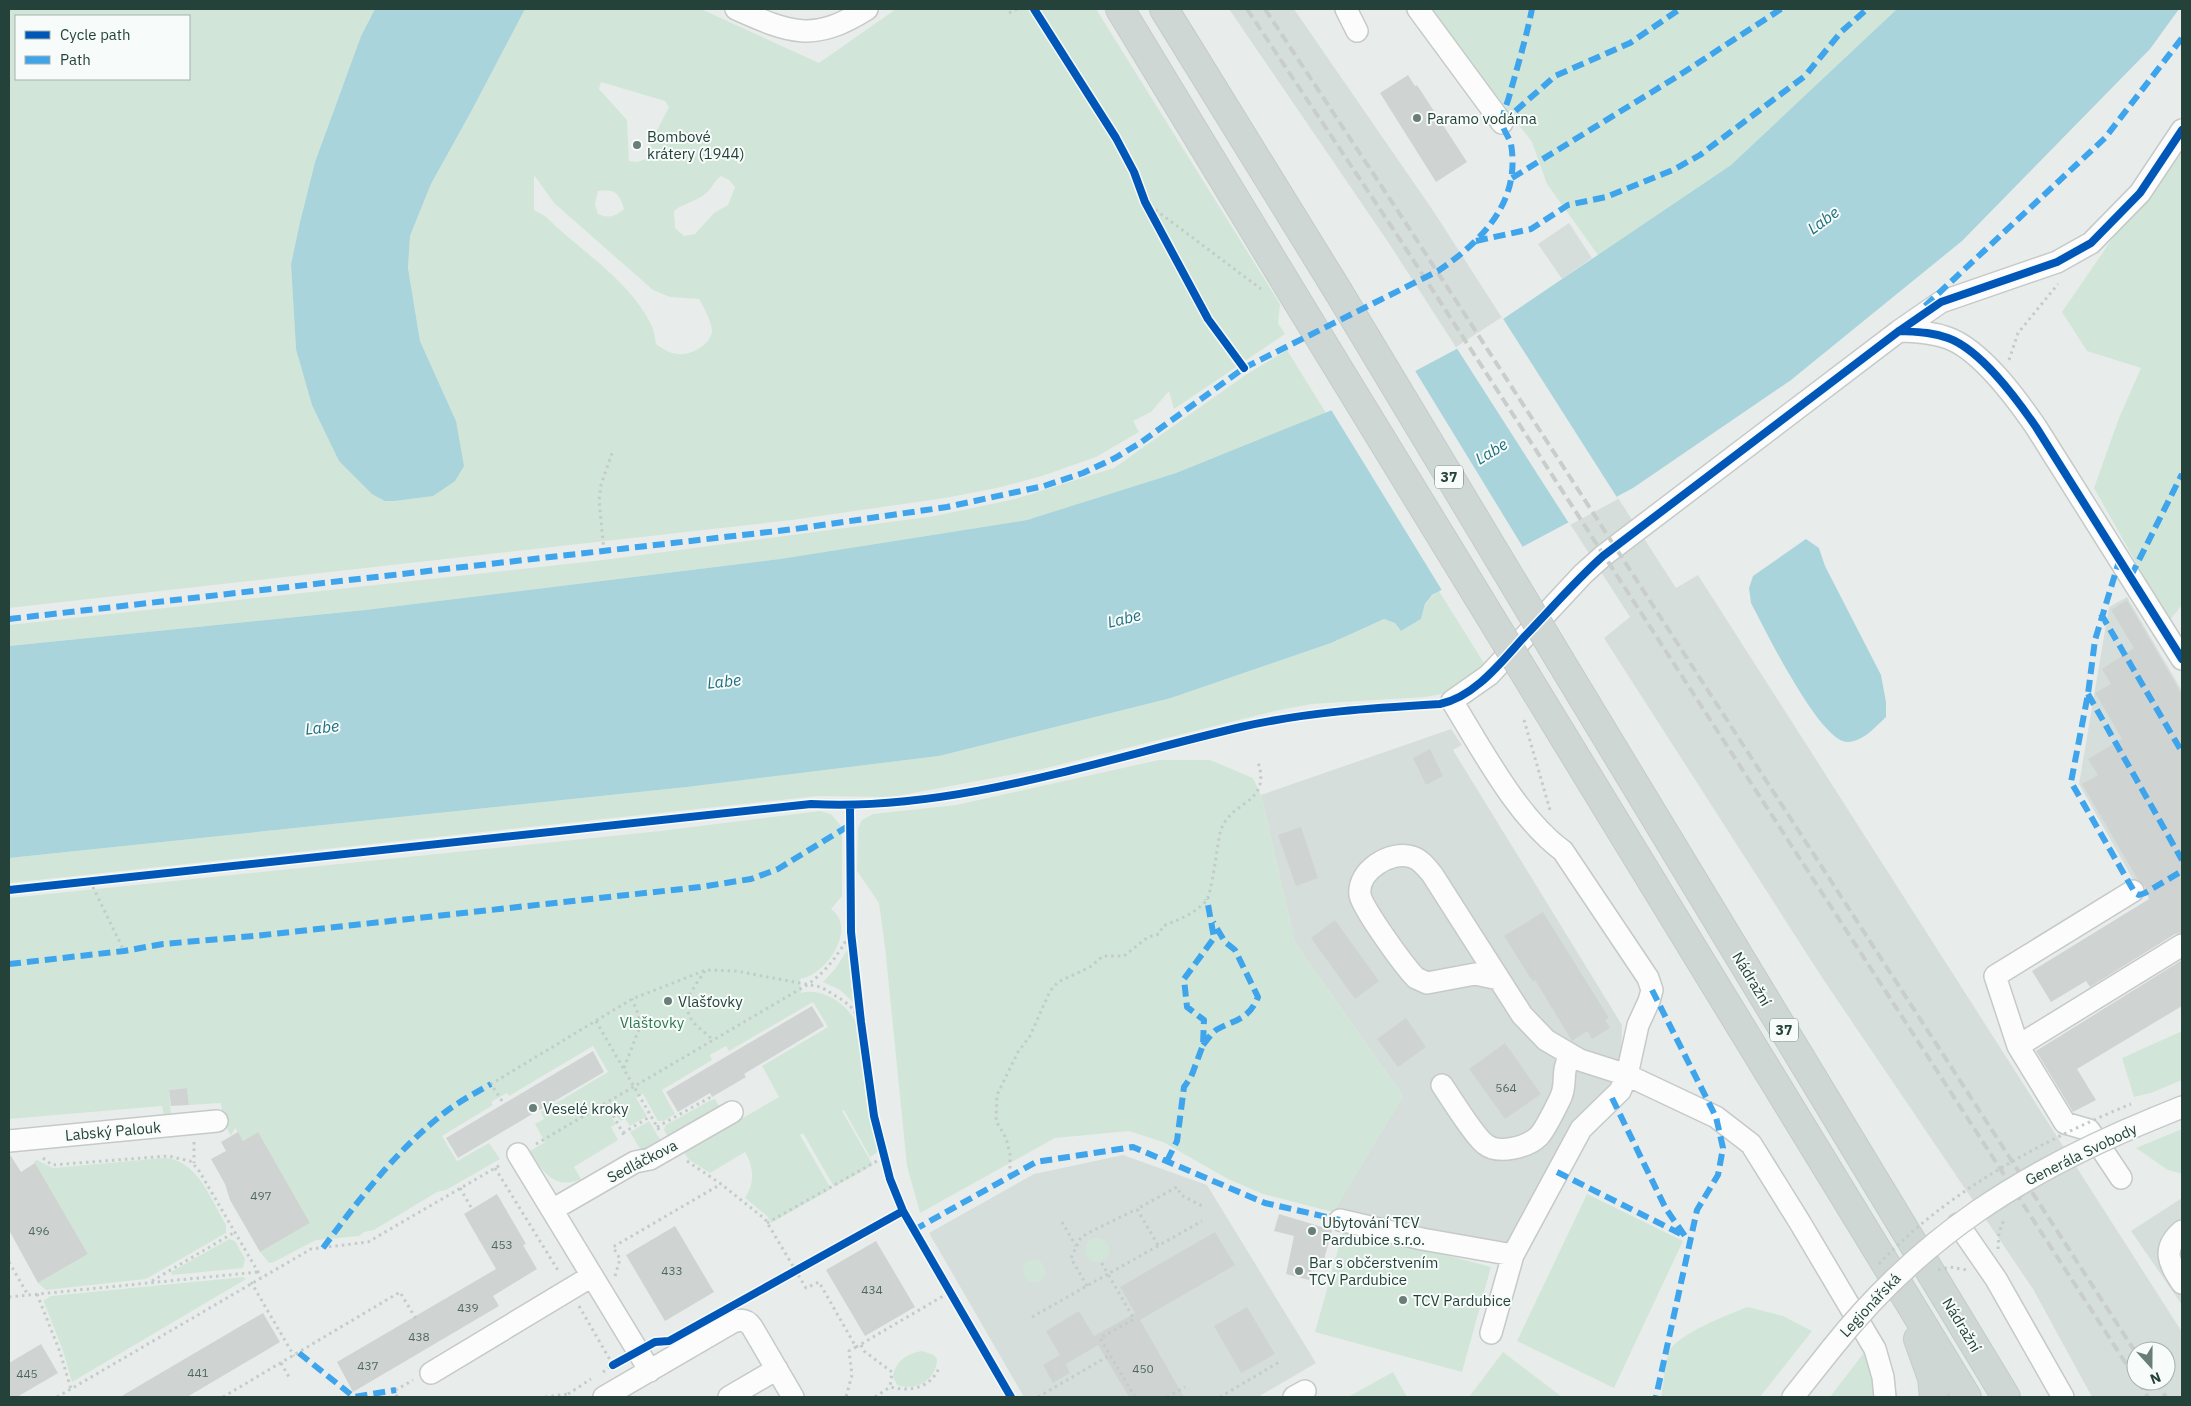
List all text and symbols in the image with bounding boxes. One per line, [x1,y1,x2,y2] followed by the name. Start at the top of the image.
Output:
[15,15,190,80] legend
[60,25,131,44] text: Cycle path
[60,50,91,69] text: Path
[1427,109,1537,128] place label: Paramo vodárna
[1411,112,1423,124] marker: Paramo vodárna
[647,127,745,163] place label: Bombové krátery (1944)
[631,139,643,151] marker: Bombové krátery (1944)
[1803,202,1843,238] water label: Labe
[1471,434,1511,468] water label: Labe
[1435,466,1463,488] road number: 37
[1105,604,1143,632] water label: Labe
[706,669,742,693] water label: Labe
[304,715,340,739] water label: Labe
[1728,948,1776,1010] street label: Nádražní
[678,992,743,1011] place label: Vlašťovky
[662,995,674,1007] marker: Vlašťovky
[620,1013,685,1032] park label: Vlaštovky
[1770,1018,1798,1042] road number: 37
[1495,1080,1517,1095] house number: 564
[543,1099,629,1118] place label: Veselé kroky
[527,1102,539,1114] marker: Veselé kroky
[64,1117,162,1145] street label: Labský Palouk
[2022,1118,2141,1189] street label: Generála Svobody
[604,1135,680,1187] street label: Sedláčkova
[250,1188,272,1203] house number: 497
[1322,1213,1425,1249] place label: Ubytování TCV Pardubice s.r.o.
[28,1223,50,1238] house number: 496
[1306,1225,1318,1237] marker: Ubytování TCV Pardubice s.r.o.
[491,1237,513,1252] house number: 453
[1309,1253,1438,1289] place label: Bar s občerstvením TCV Pardubice
[661,1263,683,1278] house number: 433
[1293,1265,1305,1277] marker: Bar s občerstvením TCV Pardubice
[1835,1269,1905,1341] street label: Legionářská
[861,1282,883,1297] house number: 434
[1413,1291,1511,1310] place label: TCV Pardubice
[1397,1294,1409,1306] marker: TCV Pardubice
[1938,1294,1986,1356] street label: Nádražní
[457,1300,479,1315] house number: 439
[408,1329,430,1344] house number: 438
[2126,1341,2176,1391] north arrow
[357,1358,379,1373] house number: 437
[1132,1361,1154,1376] house number: 450
[187,1365,209,1380] house number: 441
[16,1366,38,1381] house number: 445
[2148,1368,2164,1388] text: N

